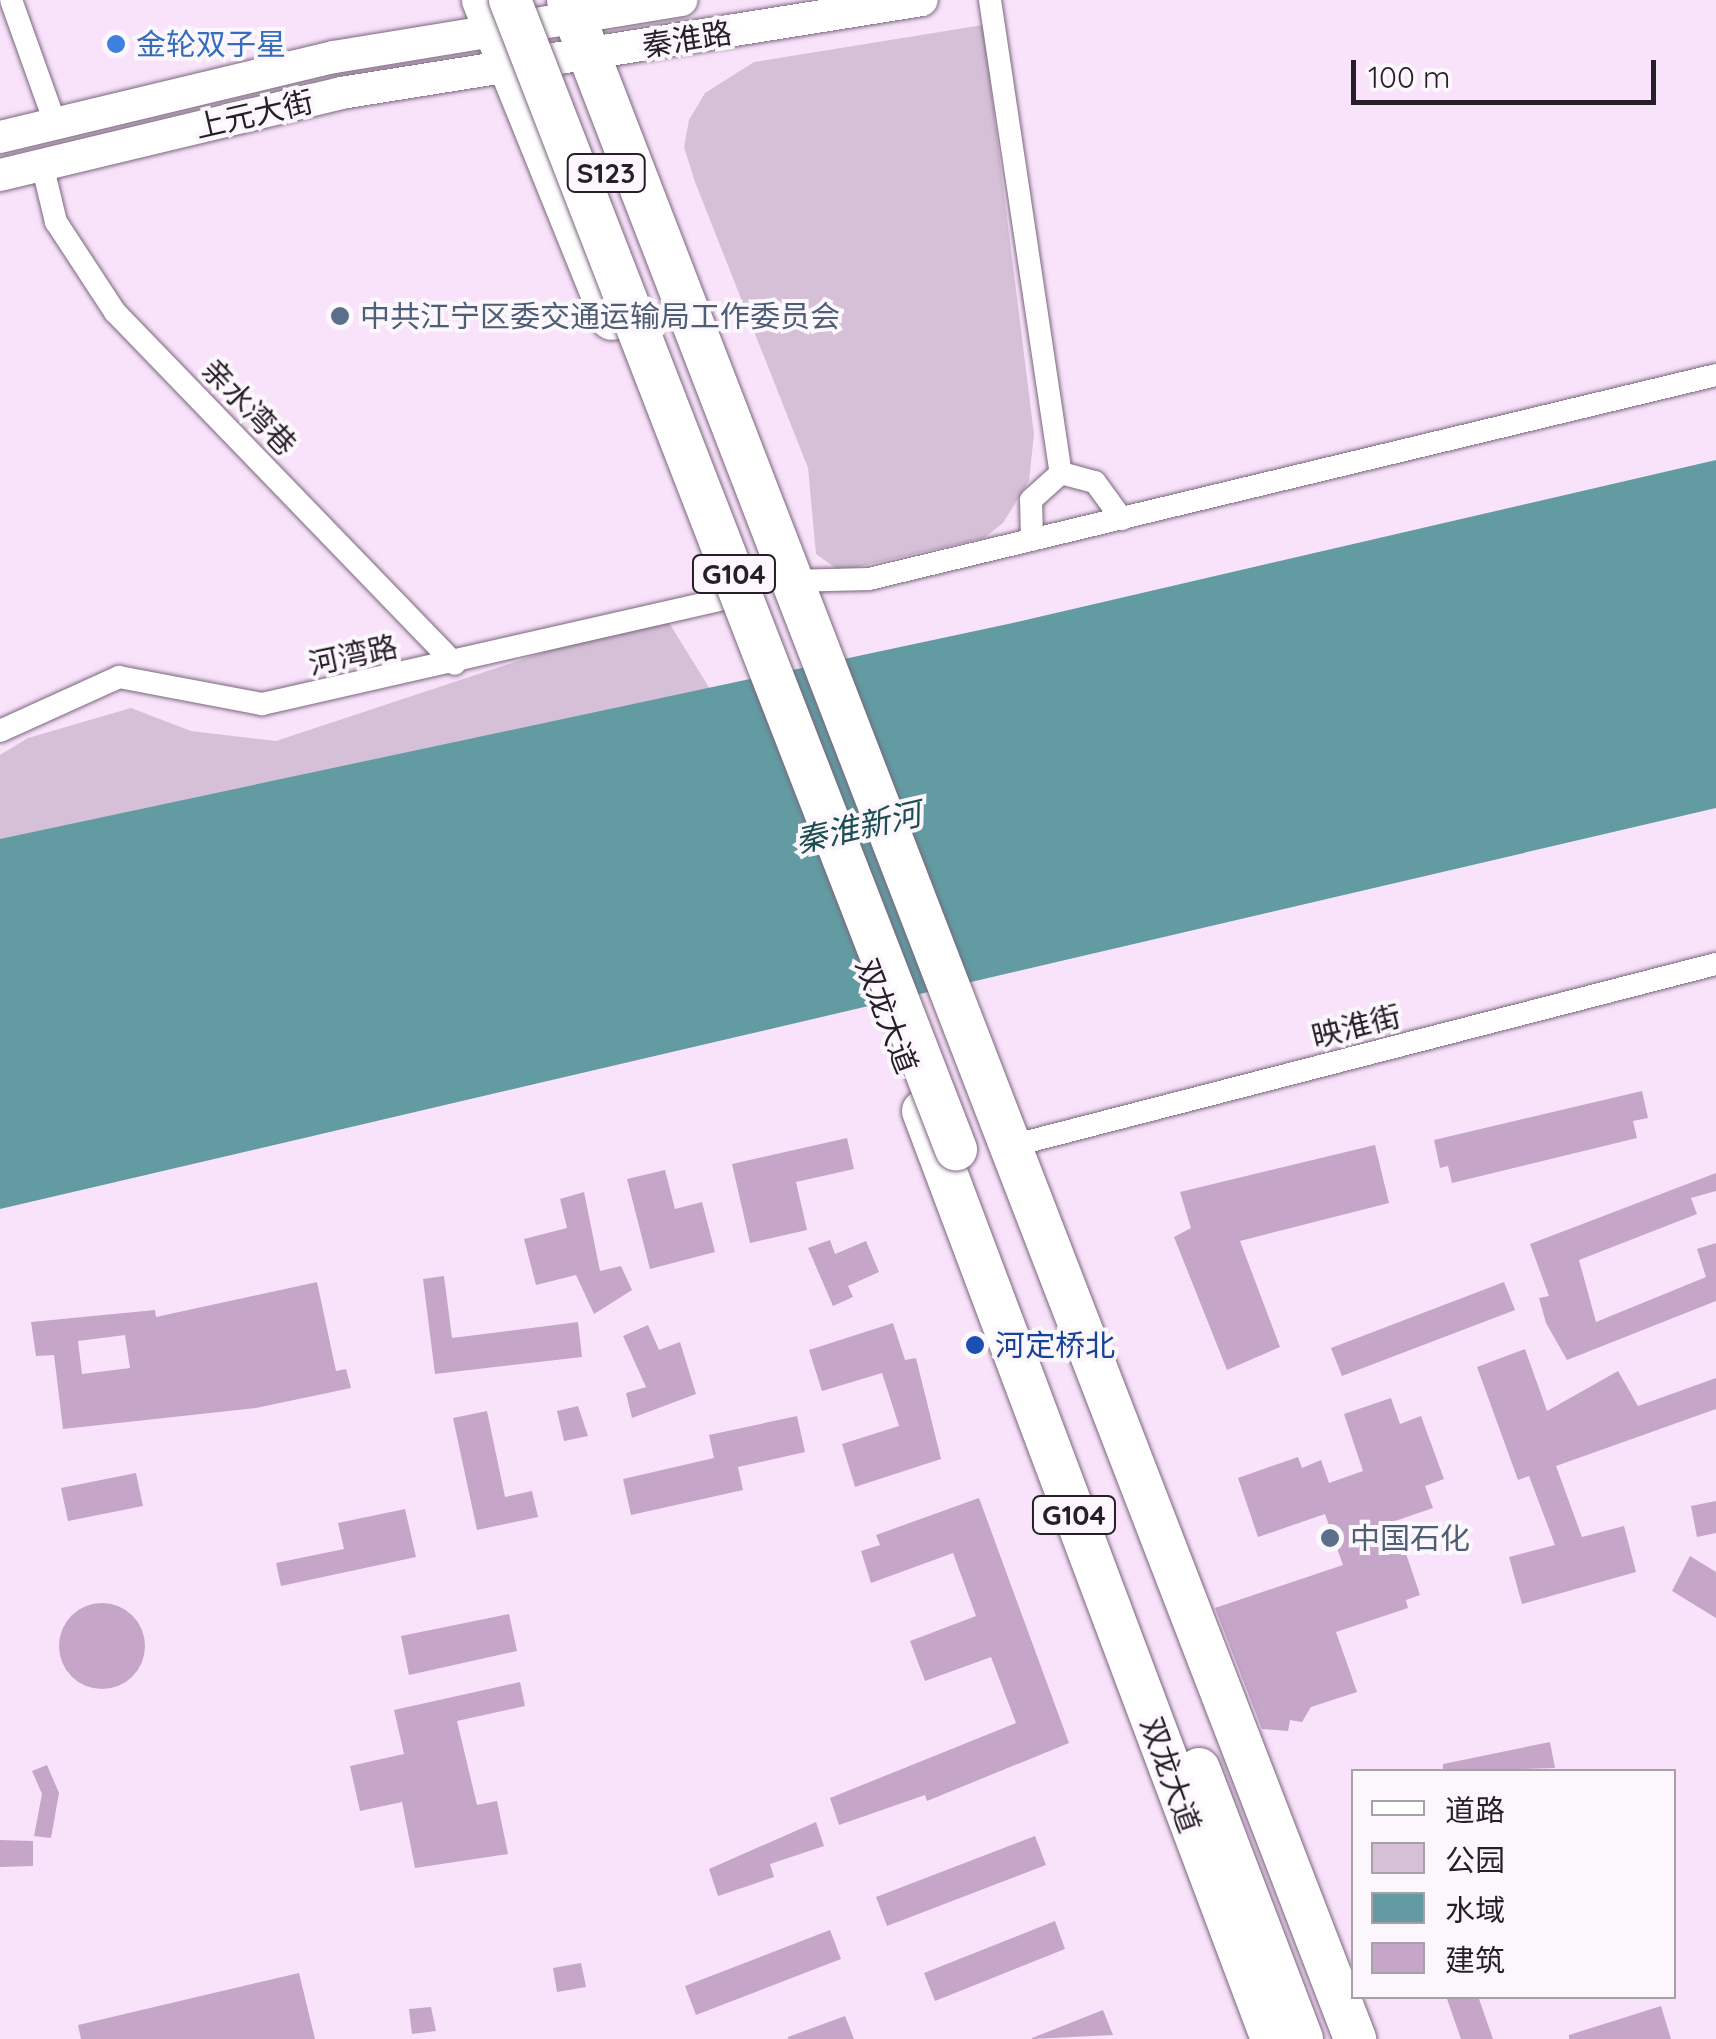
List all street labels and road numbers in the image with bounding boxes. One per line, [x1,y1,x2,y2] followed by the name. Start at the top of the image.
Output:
[640,14,734,64] street label: 秦淮路
[191,83,317,145] street label: 上元大街
[566,150,646,196] road number: S123
[194,351,304,463] street label: 亲水湾巷
[692,551,776,597] road number: G104
[305,628,401,682] street label: 河湾路
[849,954,925,1078] street label: 双龙大道
[1308,998,1404,1054] street label: 映淮街
[1032,1492,1116,1538] road number: G104
[1134,1712,1208,1838] street label: 双龙大道

